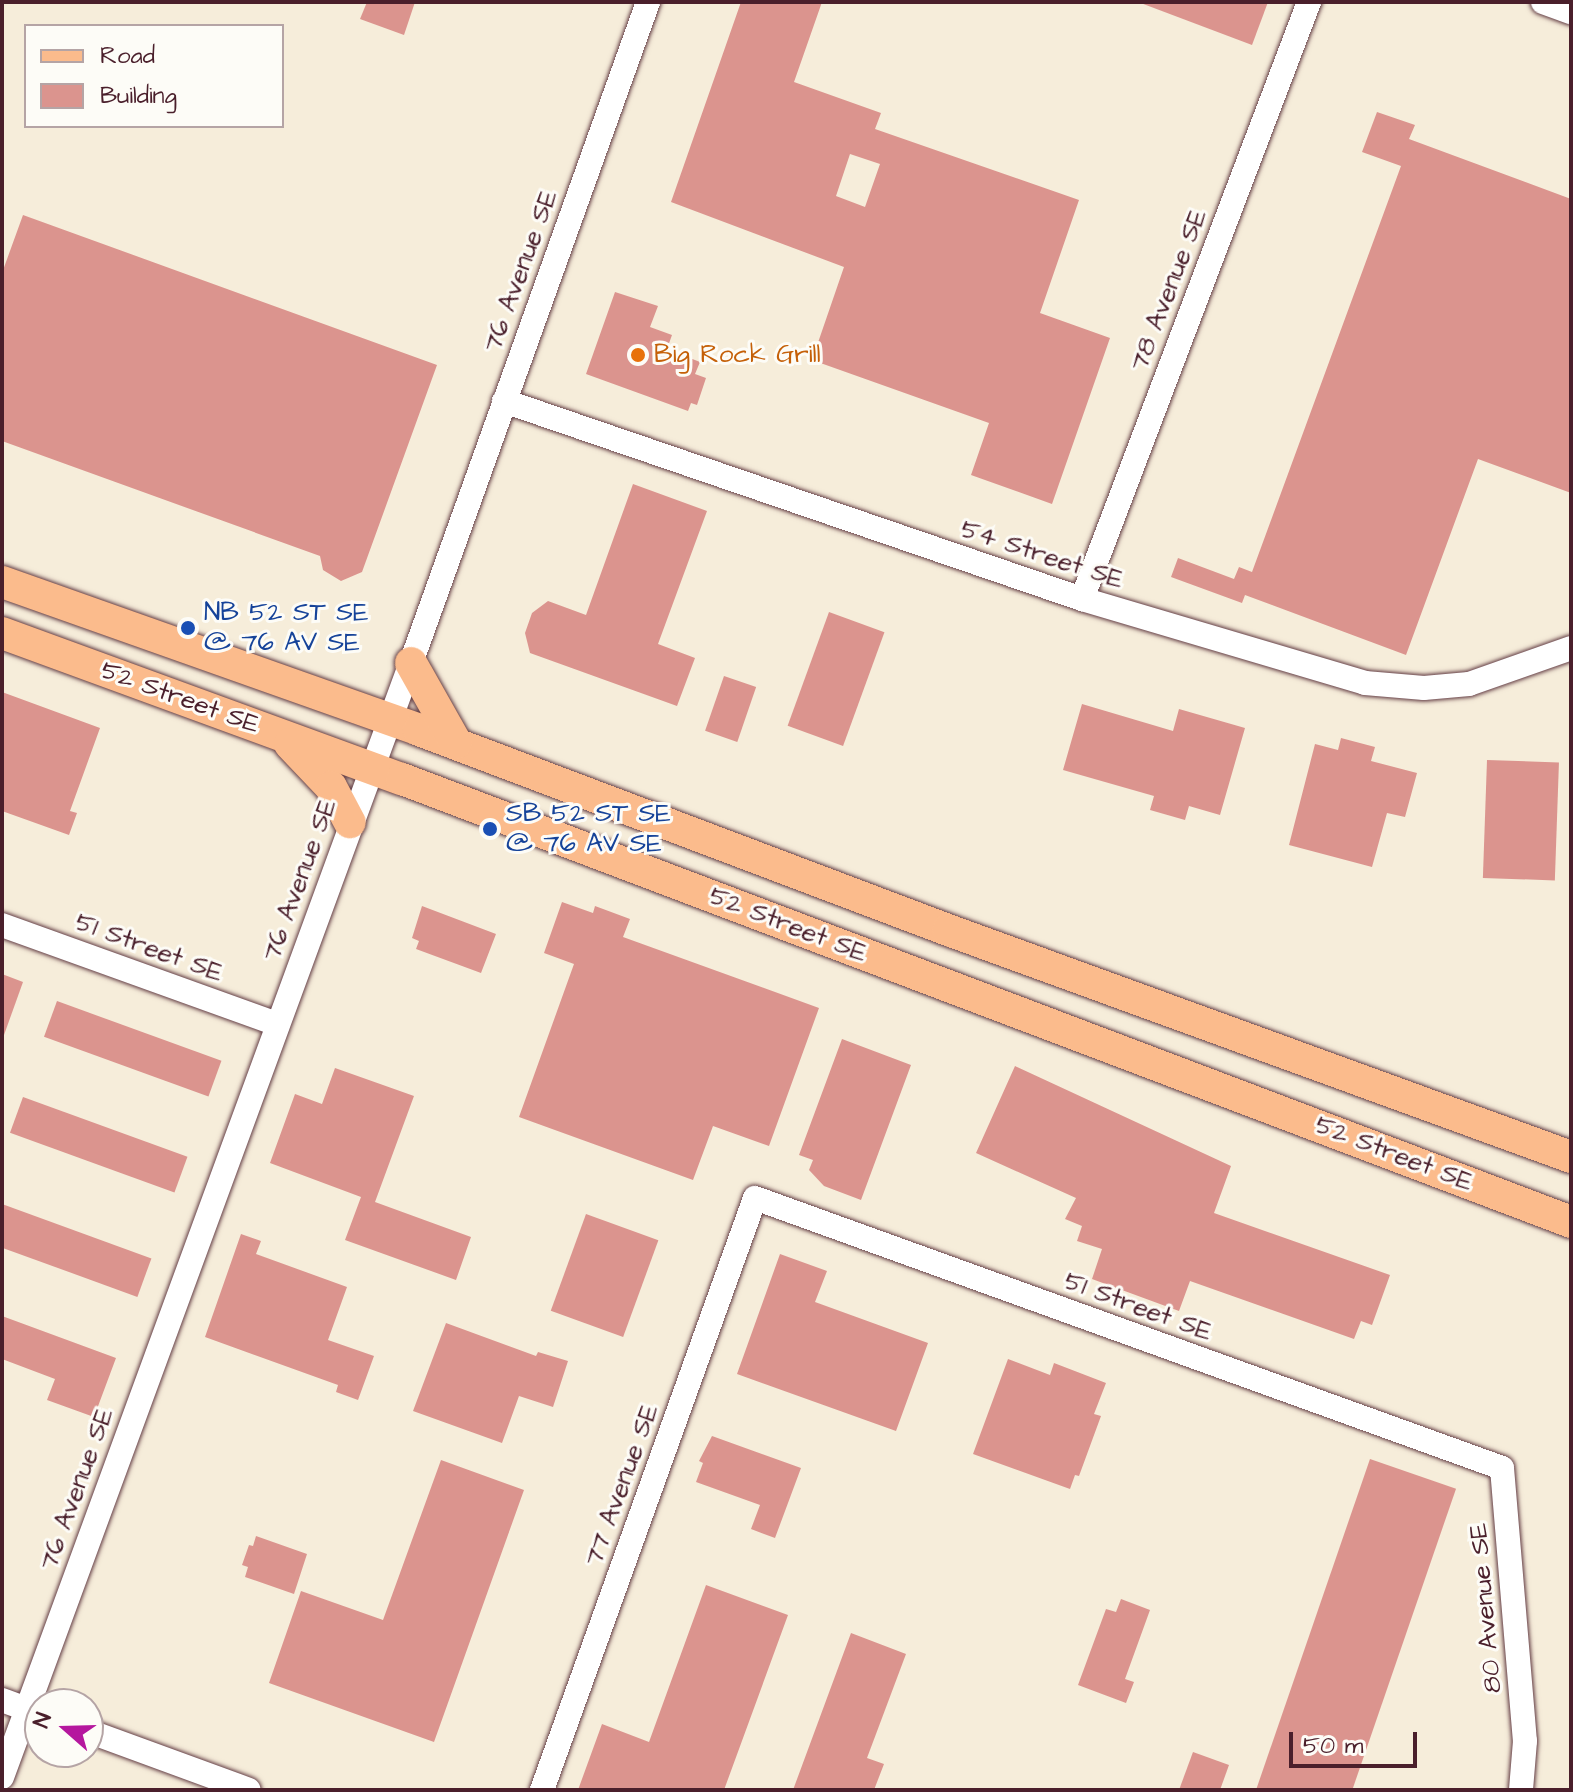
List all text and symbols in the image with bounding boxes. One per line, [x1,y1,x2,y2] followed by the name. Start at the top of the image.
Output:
[24,24,284,128] legend
[100,39,155,73] text: Road
[100,79,177,113] text: Building
[477,186,565,356] street label: 76 Avenue SE
[1124,205,1214,375] street label: 78 Avenue SE
[654,339,821,371] place label: Big Rock Grill
[629,346,647,364] marker: Big Rock Grill
[957,514,1127,596] street label: 54 Street SE
[204,597,368,658] place label: NB 52 ST SE @ 76 AV SE
[179,619,197,637] marker: NB 52 ST SE @ 76 AV SE
[96,655,264,741] street label: 52 Street SE
[256,795,344,965] street label: 76 Avenue SE
[506,798,671,860] place label: SB 52 ST SE @ 76 AV SE
[481,820,499,838] marker: SB 52 ST SE @ 76 AV SE
[705,881,871,969] street label: 52 Street SE
[71,907,227,989] street label: 51 Street SE
[1311,1110,1477,1198] street label: 52 Street SE
[1060,1266,1216,1348] street label: 51 Street SE
[578,1400,666,1570] street label: 77 Avenue SE
[33,1404,121,1574] street label: 76 Avenue SE
[1463,1522,1509,1694] street label: 80 Avenue SE
[24,1688,104,1768] north arrow
[26,1709,60,1732] text: N
[1293,1716,1421,1766] scale bar
[1303,1729,1363,1763] text: 50 m

